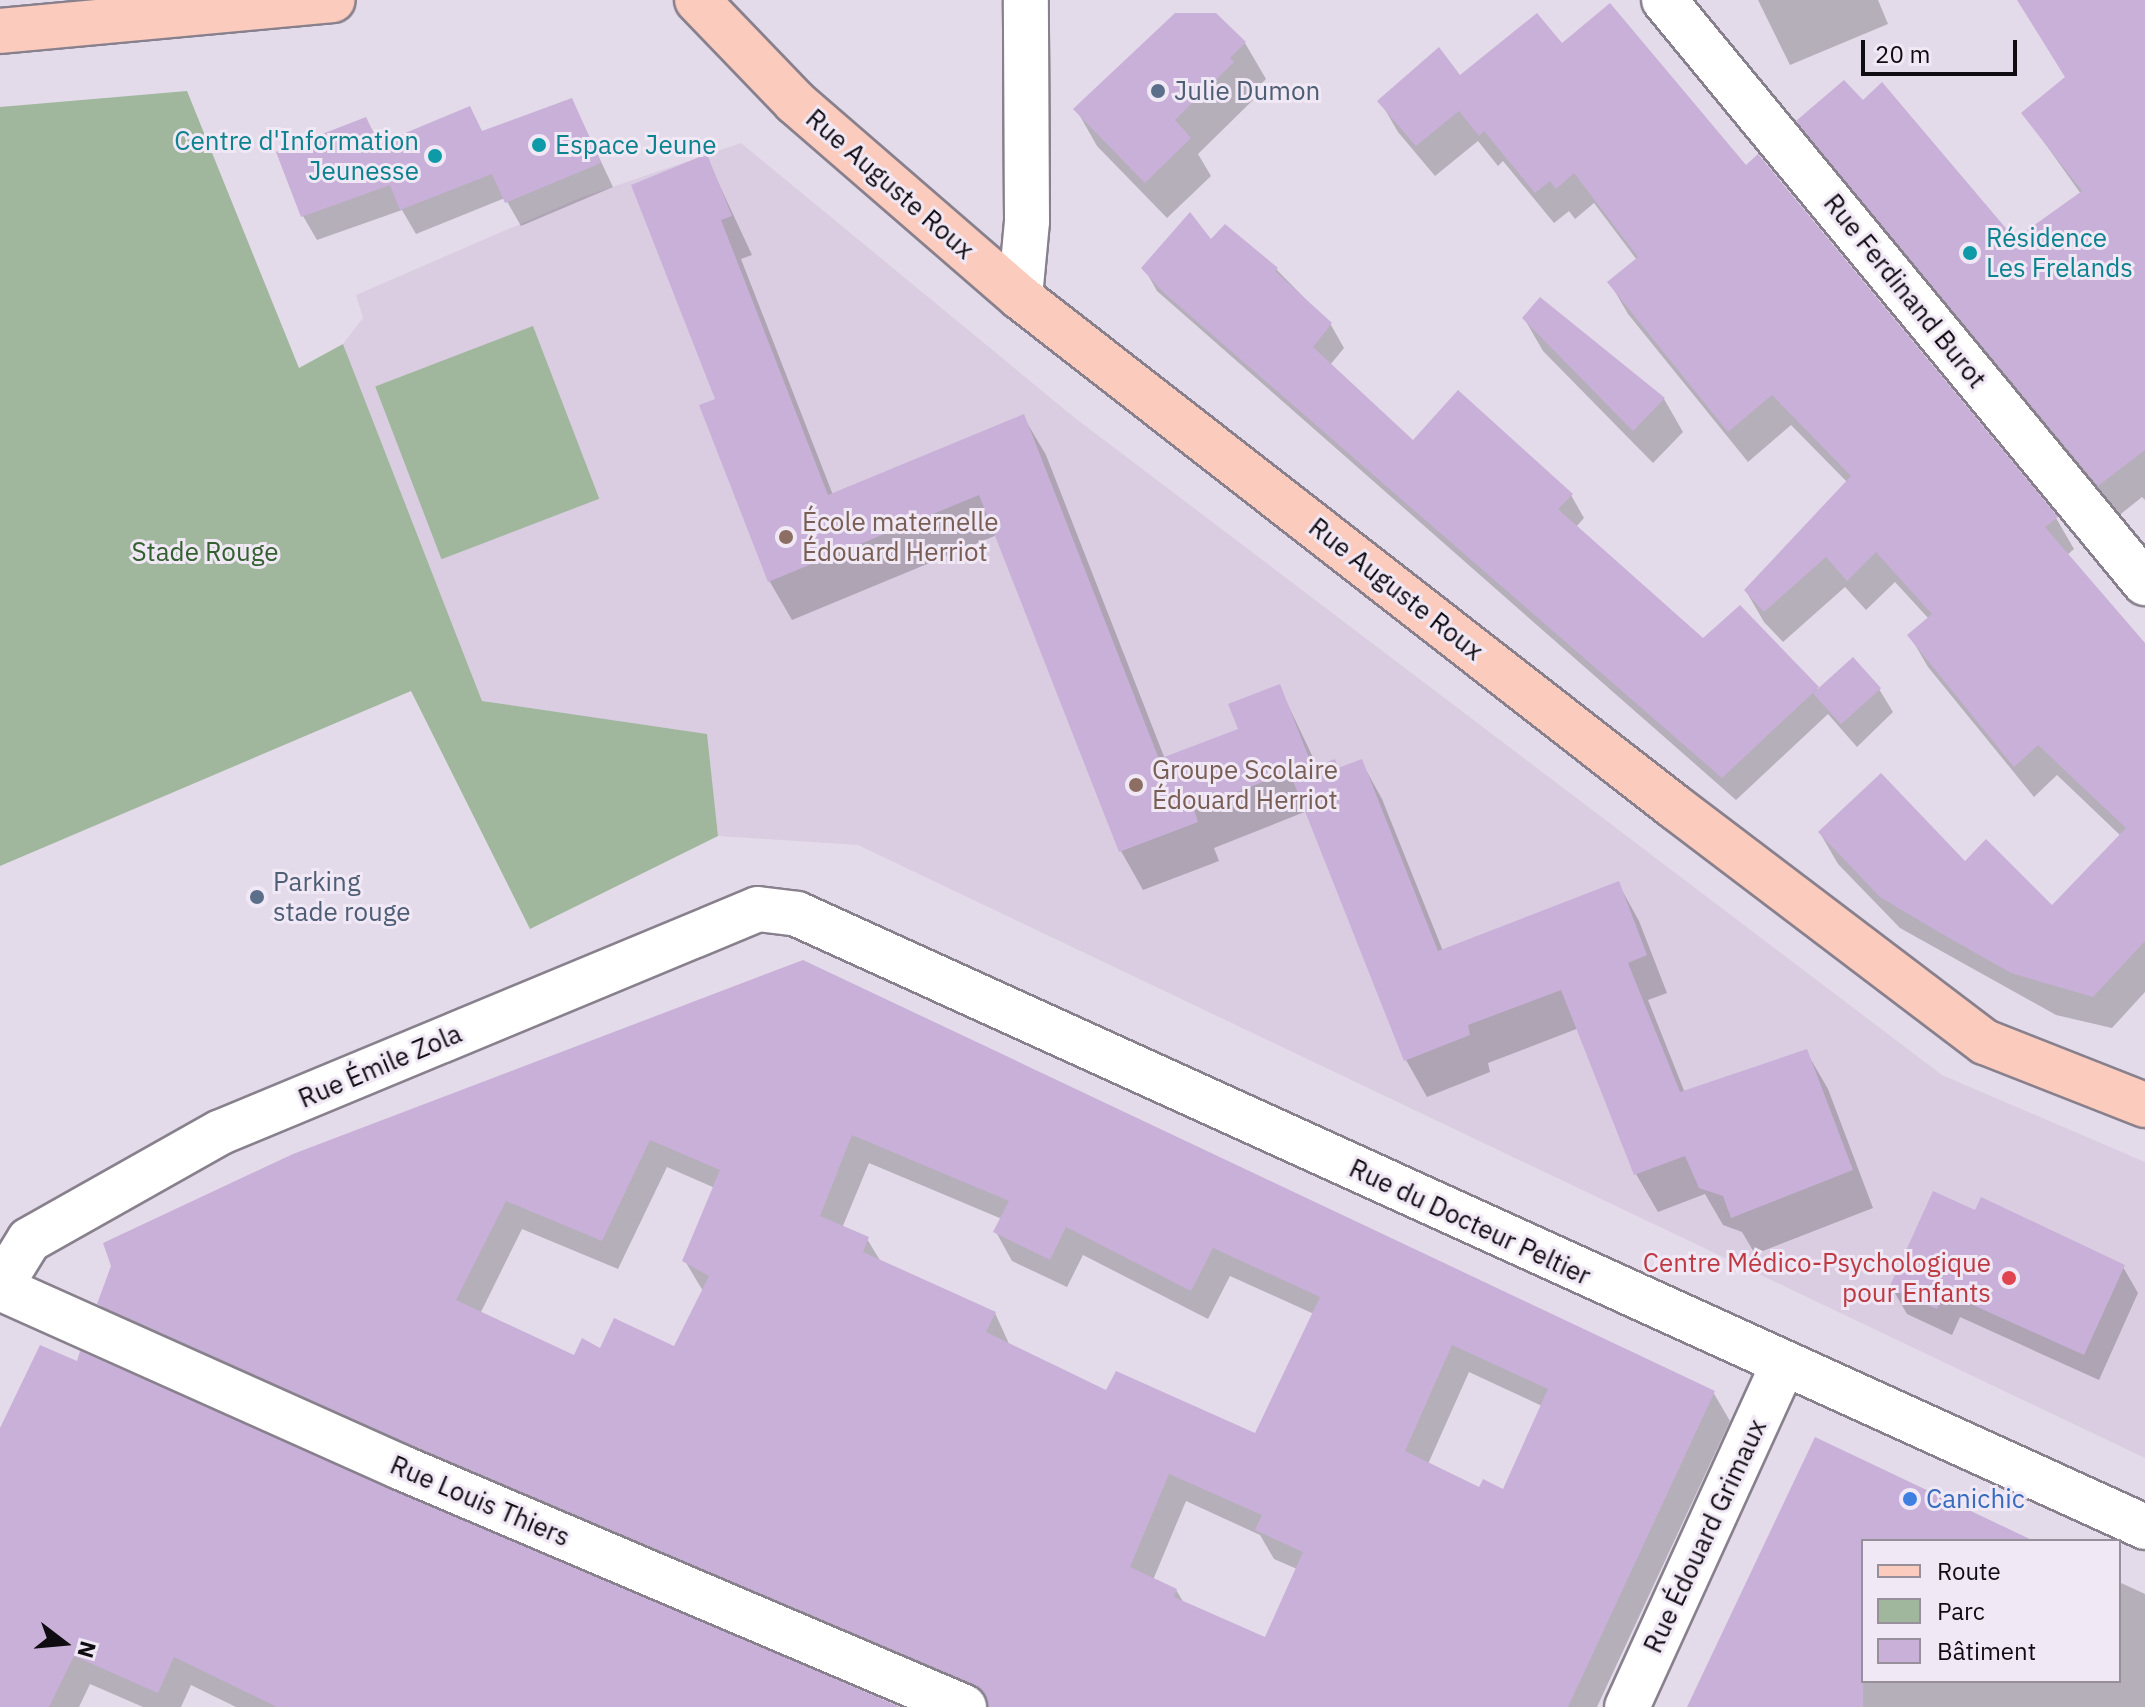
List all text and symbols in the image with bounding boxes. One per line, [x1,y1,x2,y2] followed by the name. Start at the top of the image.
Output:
[1865,24,2021,74] scale bar
[1875,38,1930,70] text: 20 m
[1174,75,1320,107] place label: Julie Dumon
[1149,82,1167,100] marker: Julie Dumon
[800,103,980,265] street label: Rue Auguste Roux
[174,125,419,186] place label: Centre d'Information Jeunesse
[555,129,716,161] place label: Espace Jeune
[530,136,548,154] marker: Espace Jeune
[426,147,444,165] marker: Centre d'Information Jeunesse
[1817,188,1993,394] street label: Rue Ferdinand Burot
[1986,222,2133,284] place label: Résidence Les Frelands
[1961,244,1979,262] marker: Résidence Les Frelands
[802,506,999,568] place label: École maternelle Édouard Herriot
[1303,511,1489,667] street label: Rue Auguste Roux
[777,528,795,546] marker: École maternelle Édouard Herriot
[131,536,279,568] park label: Stade Rouge
[1152,754,1338,816] place label: Groupe Scolaire Édouard Herriot
[1127,776,1145,794] marker: Groupe Scolaire Édouard Herriot
[273,866,411,928] place label: Parking stade rouge
[248,888,266,906] marker: Parking stade rouge
[294,1018,466,1114] street label: Rue Émile Zola
[1344,1152,1596,1292] street label: Rue du Docteur Peltier
[1643,1247,1991,1308] place label: Centre Médico-Psychologique pour Enfants
[1998,1267,2020,1289] marker: Centre Médico-Psychologique pour Enfants
[1637,1414,1773,1658] street label: Rue Édouard Grimaux
[386,1449,574,1553] street label: Rue Louis Thiers
[1926,1483,2025,1515] place label: Canichic
[1901,1490,1919,1508] marker: Canichic
[1861,1539,2121,1683] legend
[1937,1555,2001,1587] text: Route
[1937,1595,1985,1627] text: Parc
[24,1603,104,1683] north arrow
[1937,1635,2036,1667] text: Bâtiment
[71,1638,104,1661] text: N

